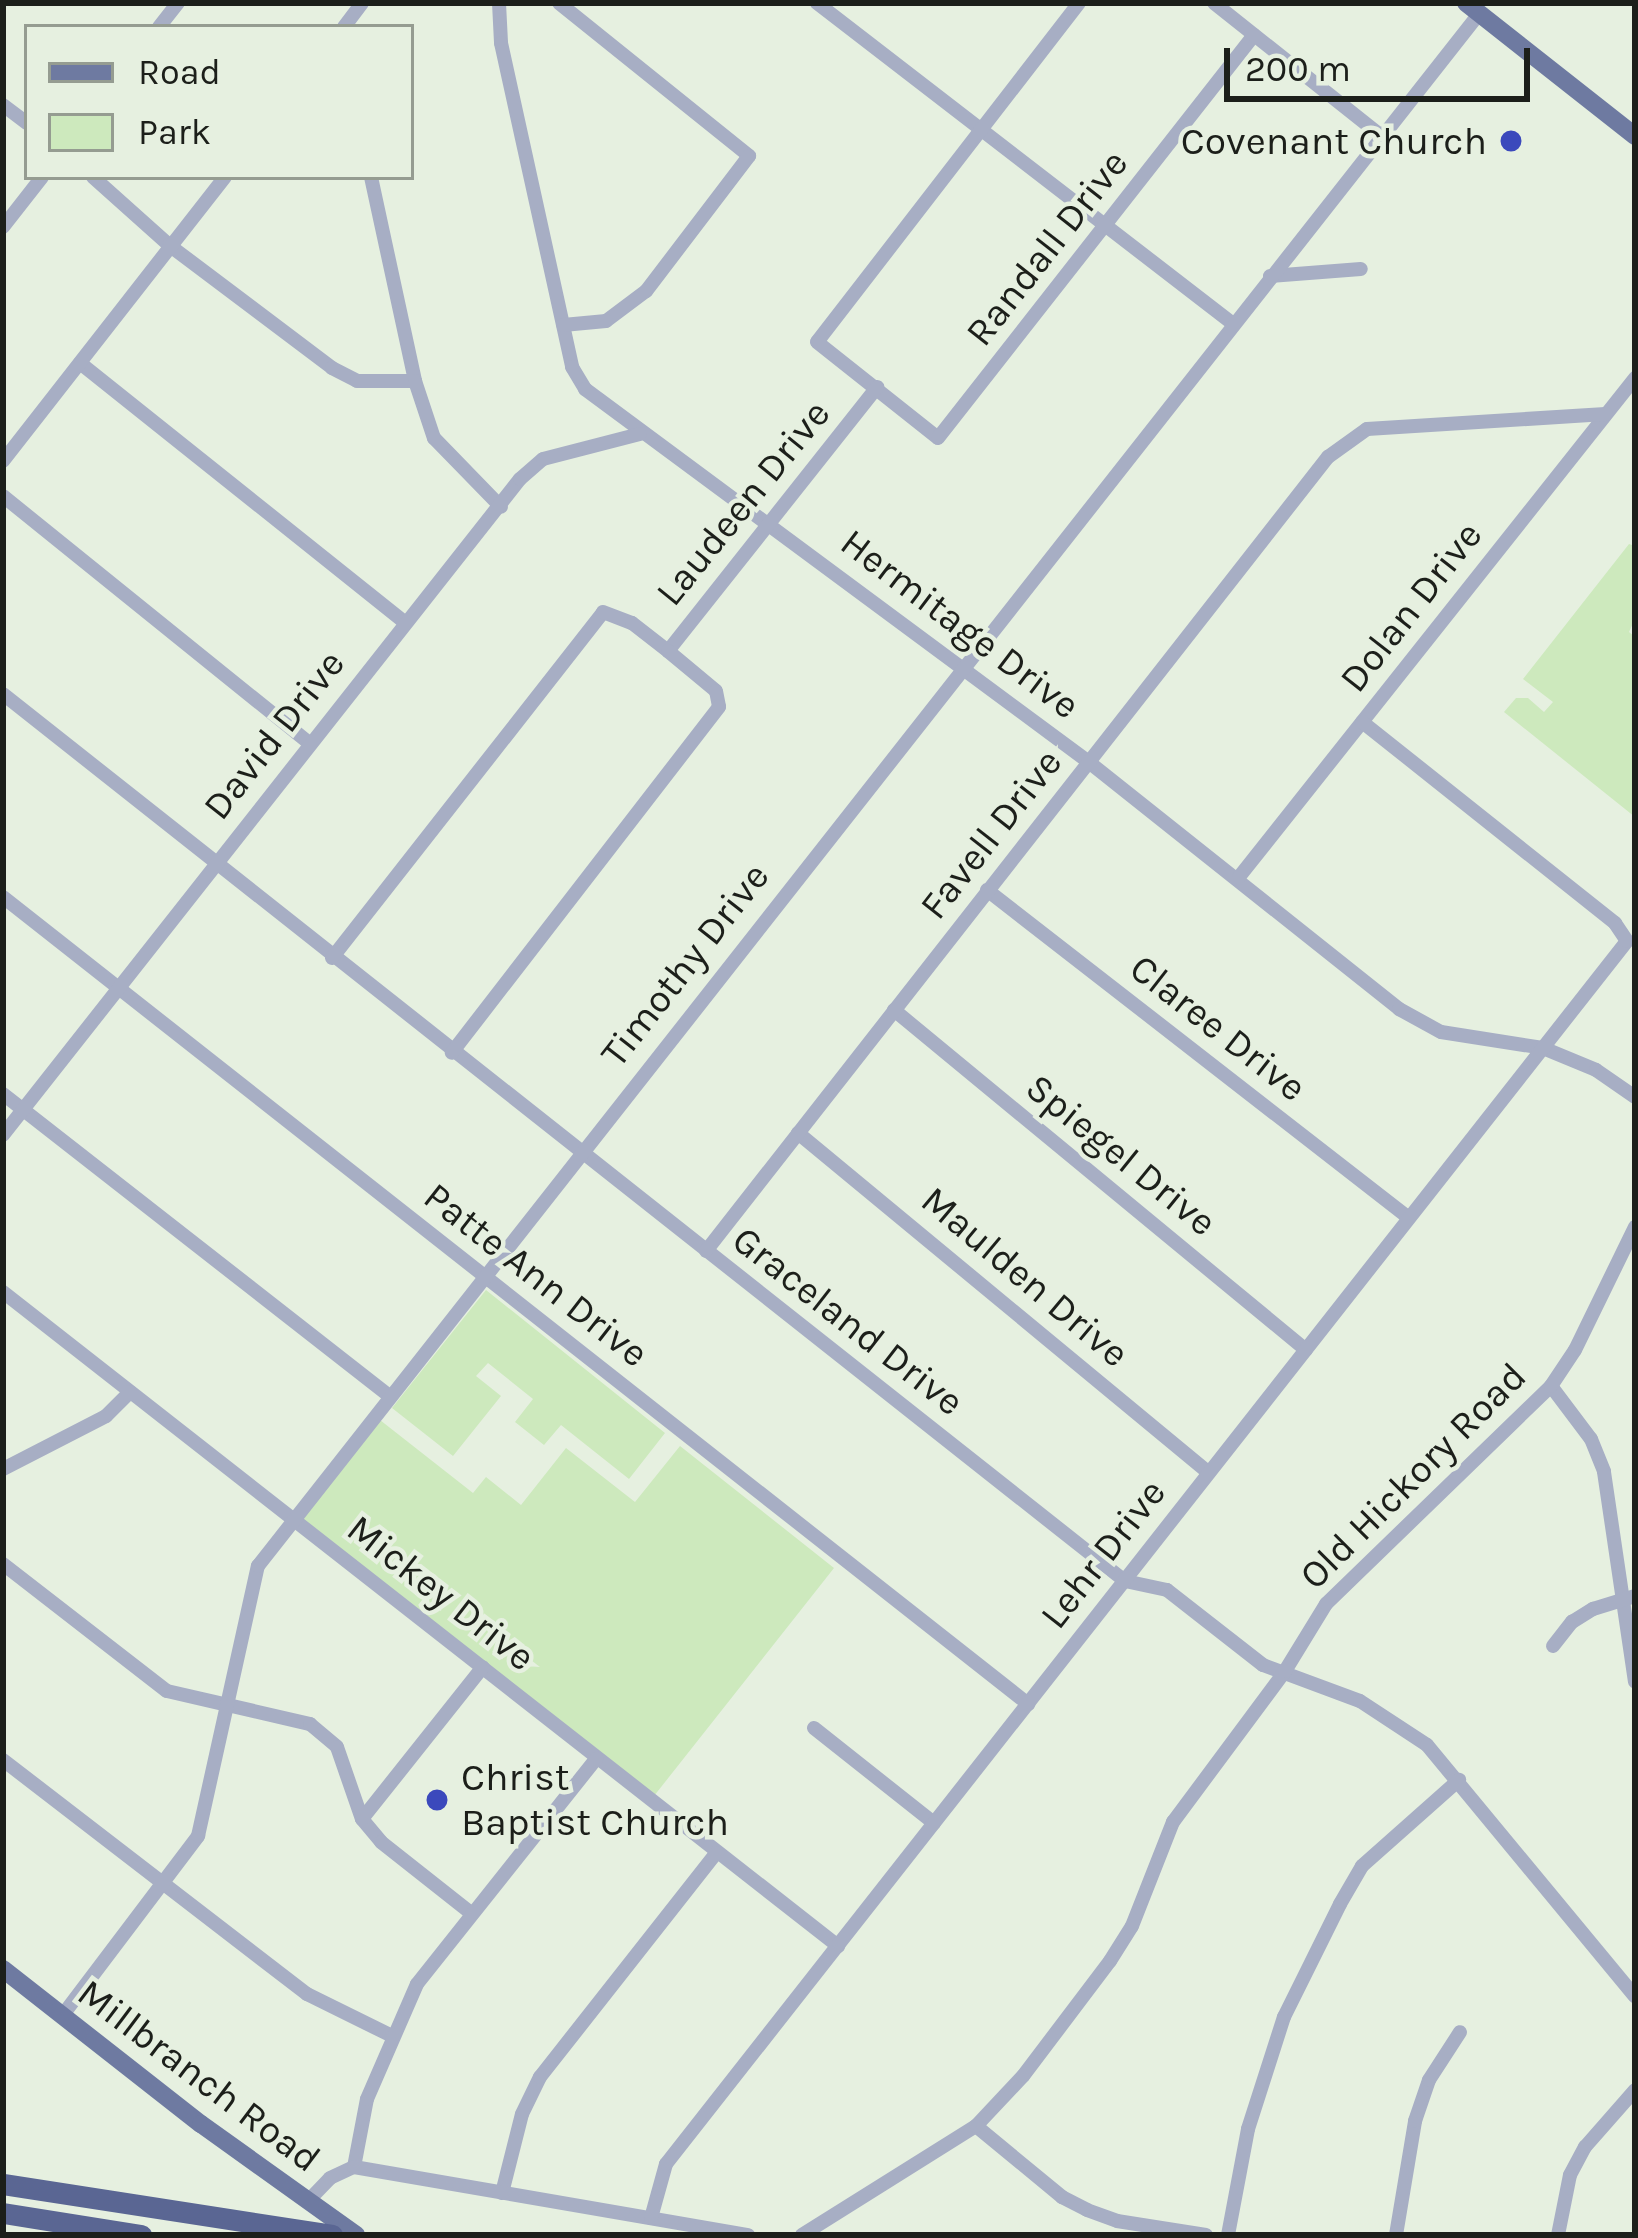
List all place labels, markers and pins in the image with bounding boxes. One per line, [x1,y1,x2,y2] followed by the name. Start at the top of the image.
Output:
[1181,118,1487,164] place label: Covenant Church
[1498,128,1524,154] marker: Covenant Church
[461,1755,729,1846] place label: Christ Baptist Church
[424,1787,450,1813] marker: Christ Baptist Church

